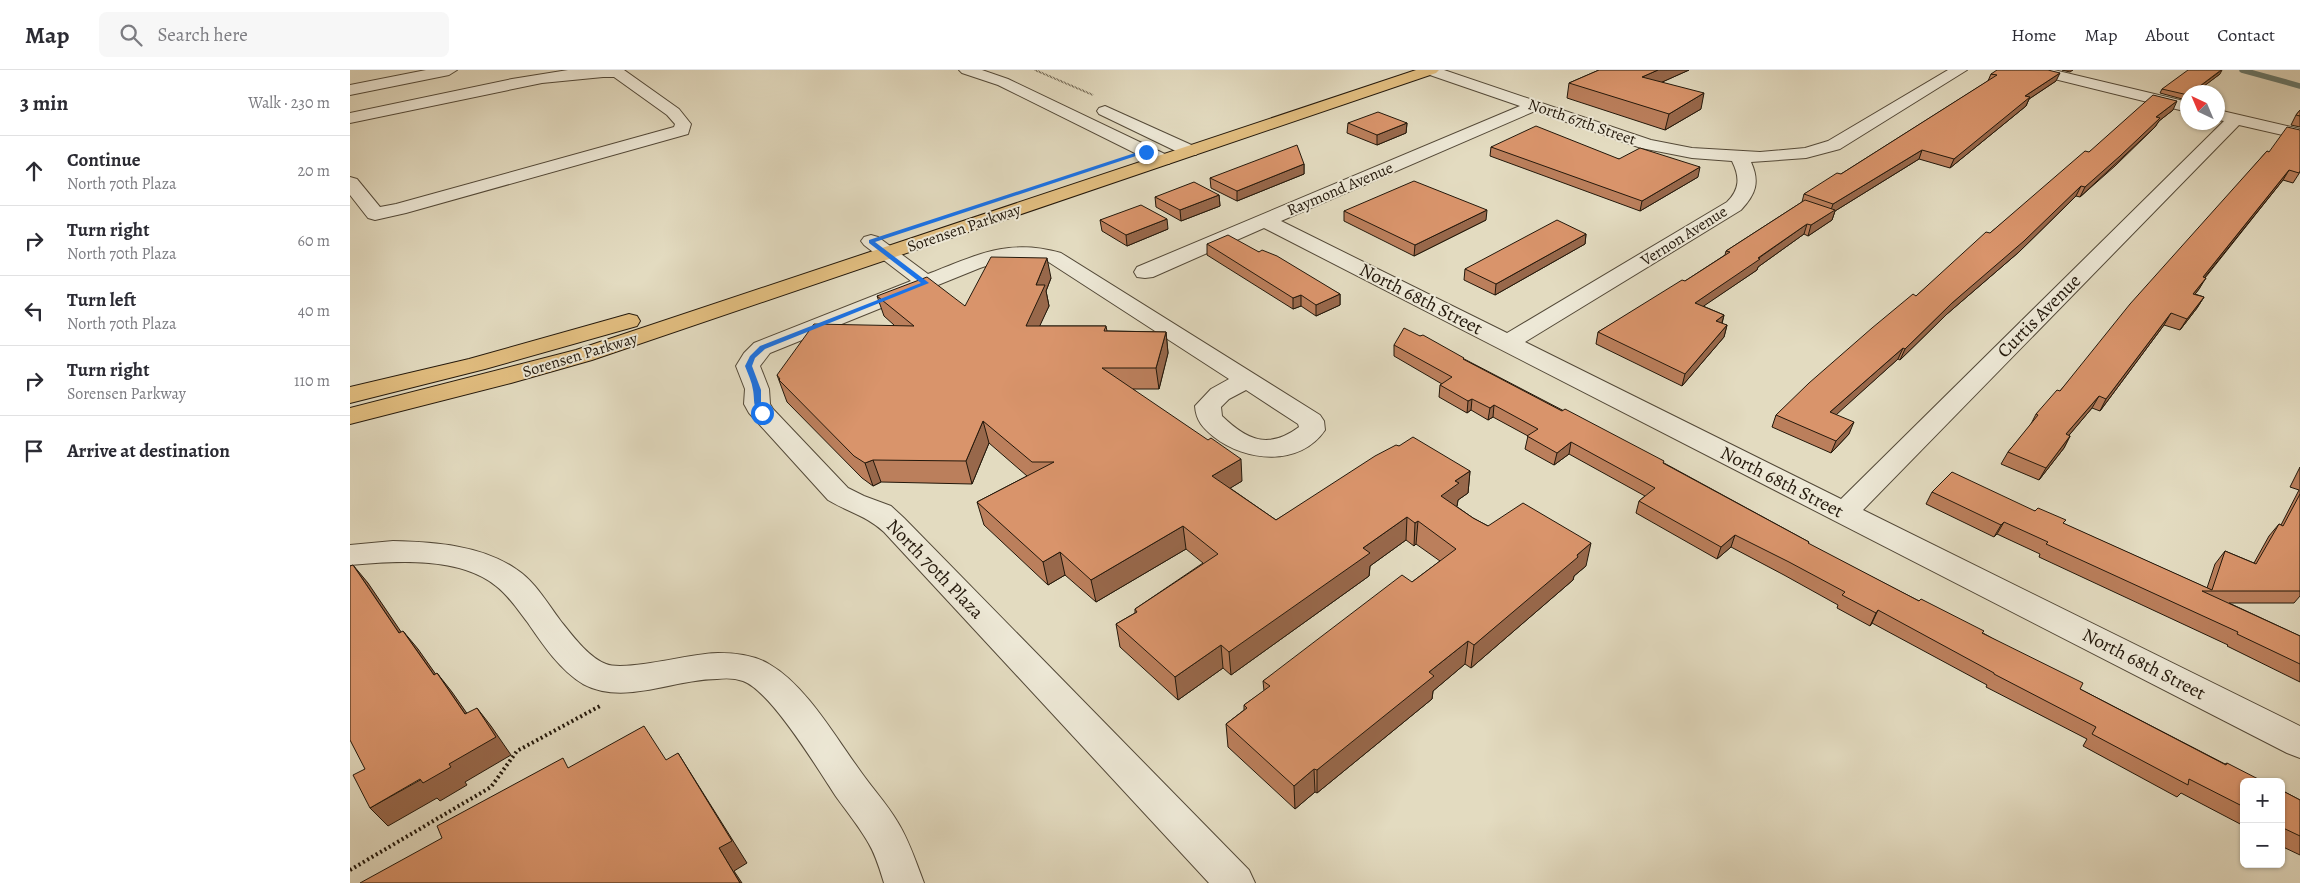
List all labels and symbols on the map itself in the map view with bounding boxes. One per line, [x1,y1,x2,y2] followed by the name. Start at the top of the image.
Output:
[2180,85,2225,130] north arrow
[1525,93,1639,151] street label: North 67th Street
[1135,141,1158,164] route end
[1284,157,1396,221] street label: Raymond Avenue
[904,198,1025,258] street label: Sorensen Parkway
[1636,201,1731,272] street label: Vernon Avenue
[1355,257,1487,341] street label: North 68th Street
[1991,268,2087,364] street label: Curtis Avenue
[520,327,641,383] street label: Sorensen Parkway
[751,402,774,425] route start
[1716,440,1848,524] street label: North 68th Street
[880,513,990,625] street label: North 70th Plaza
[2078,622,2210,706] street label: North 68th Street

